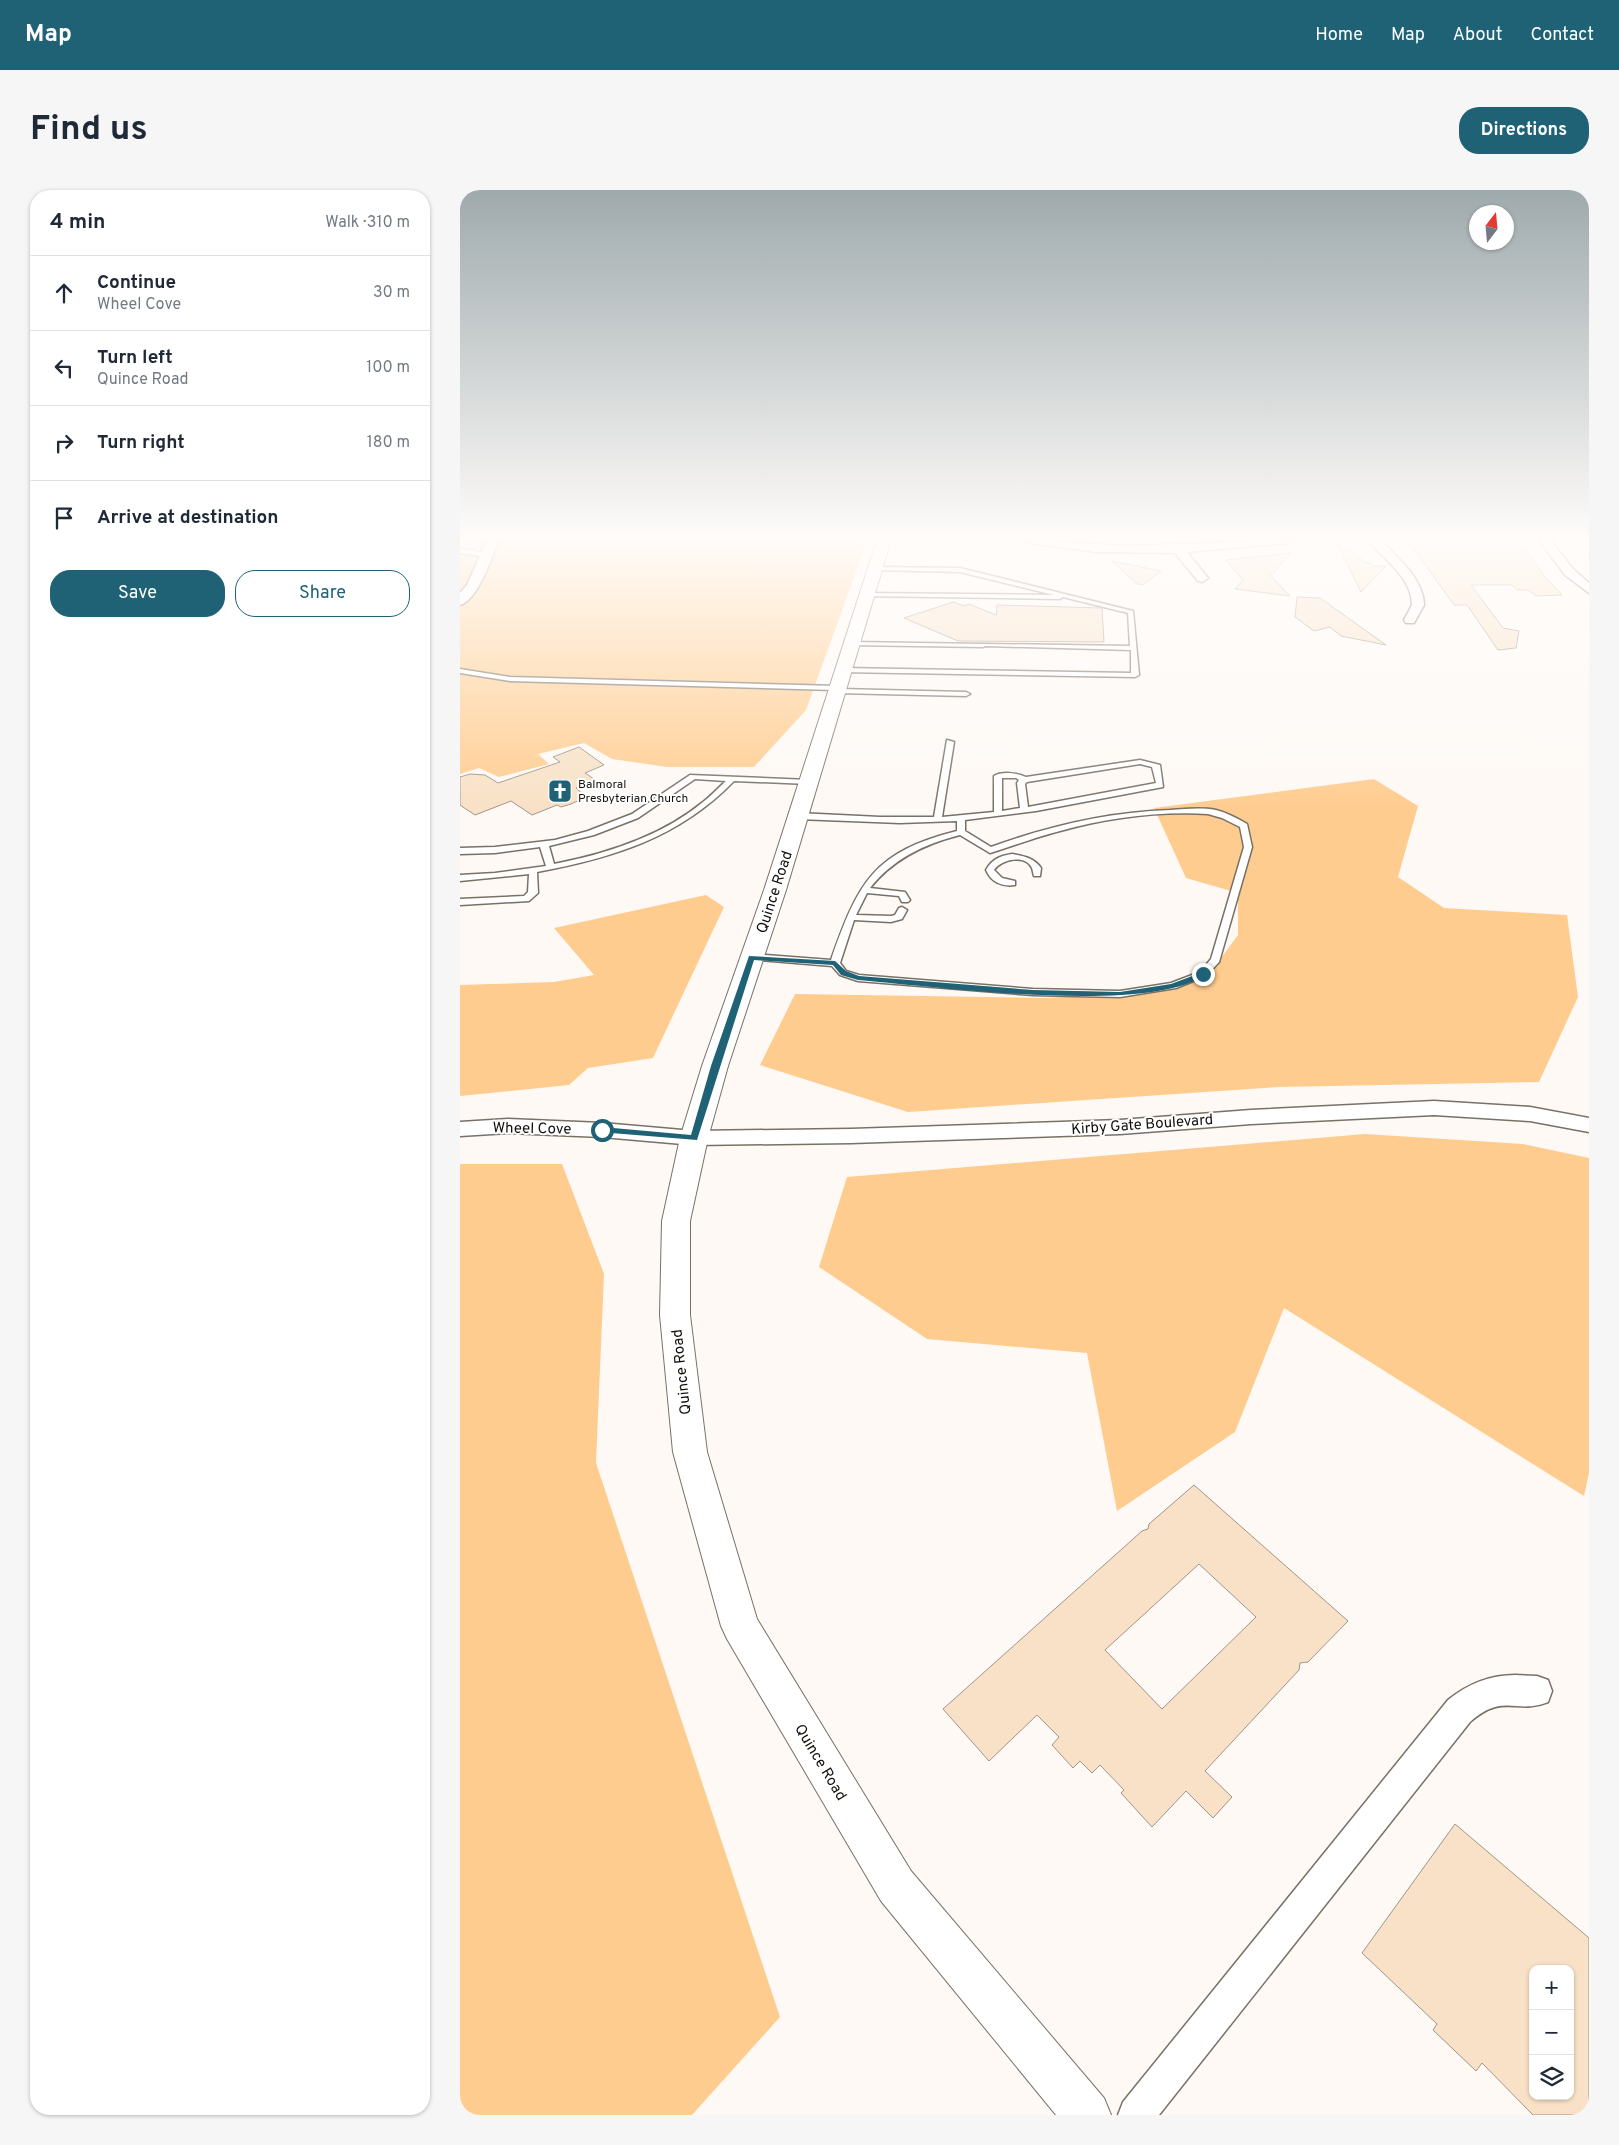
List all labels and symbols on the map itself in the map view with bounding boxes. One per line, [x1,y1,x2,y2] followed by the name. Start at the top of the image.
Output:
[1469,205,1514,250] north arrow
[578,777,688,807] place label: Balmoral Presbyterian Church
[547,778,573,804] church icon: Balmoral Presbyterian Church
[753,849,798,936] street label: Quince Road
[1192,963,1215,986] route end
[1070,1111,1214,1140] street label: Kirby Gate Boulevard
[492,1119,572,1140] street label: Wheel Cove
[591,1119,614,1142] route start
[669,1328,696,1416] street label: Quince Road
[789,1721,850,1804] street label: Quince Road

